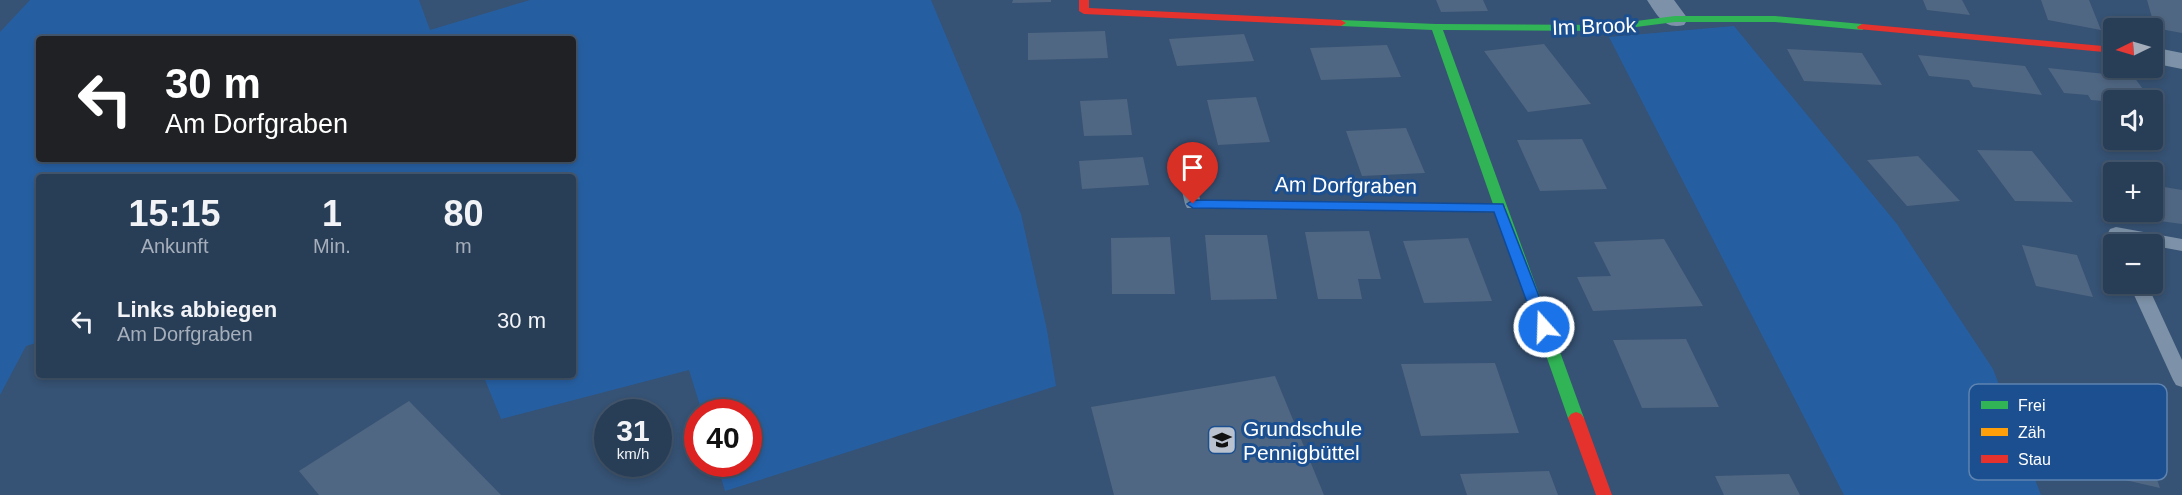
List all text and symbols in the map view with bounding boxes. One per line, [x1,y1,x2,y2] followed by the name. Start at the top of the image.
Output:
[1552,13,1637,39] street label: Im Brook
[2103,18,2163,78] north arrow
[2103,18,2163,294] map controls
[66,60,144,138] icon: left
[165,60,261,107] text: 30 m
[2103,90,2163,150] button: sound
[165,109,348,139] text: Am Dorfgraben
[1167,142,1218,204] pin
[1176,151,1209,184] icon: arrive
[2103,162,2163,222] button: +
[1275,172,1417,198] street label: Am Dorfgraben
[129,193,221,234] text: 15:15
[322,193,342,234] text: 1
[443,193,483,234] text: 80
[2103,234,2163,294] button: −
[141,235,208,257] text: Ankunft
[313,235,351,257] text: Min.
[455,235,472,257] text: m
[1512,295,1576,359] position arrow
[117,297,277,322] text: Links abbiegen
[66,305,99,338] icon: left
[497,308,546,333] text: 30 m
[117,323,253,345] text: Am Dorfgraben
[1969,384,2167,480] legend
[2018,397,2046,414] text: Frei
[684,399,762,477] speed limit sign: 40
[616,414,650,447] text: 31
[1243,417,1362,464] place label: Grundschule Pennigbüttel
[1206,424,1238,456] school or university icon: Grundschule Pennigbüttel
[2018,424,2046,441] text: Zäh
[617,445,649,462] text: km/h
[2018,451,2051,468] text: Stau

